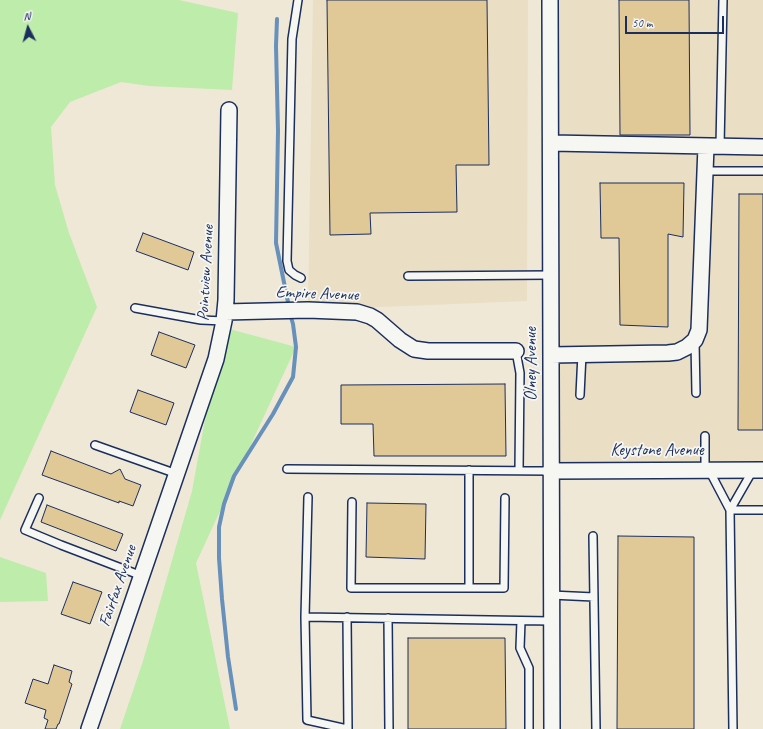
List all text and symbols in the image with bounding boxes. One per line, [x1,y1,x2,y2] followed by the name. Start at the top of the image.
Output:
[8,8,48,48] north arrow
[627,8,726,34] scale bar
[23,9,31,23] text: N
[632,15,652,31] text: 50 m
[193,224,219,322] street label: Pointview Avenue
[275,282,359,306] street label: Empire Avenue
[522,327,542,401] street label: Olney Avenue
[611,441,703,461] street label: Keystone Avenue
[95,543,141,629] street label: Fairfax Avenue

